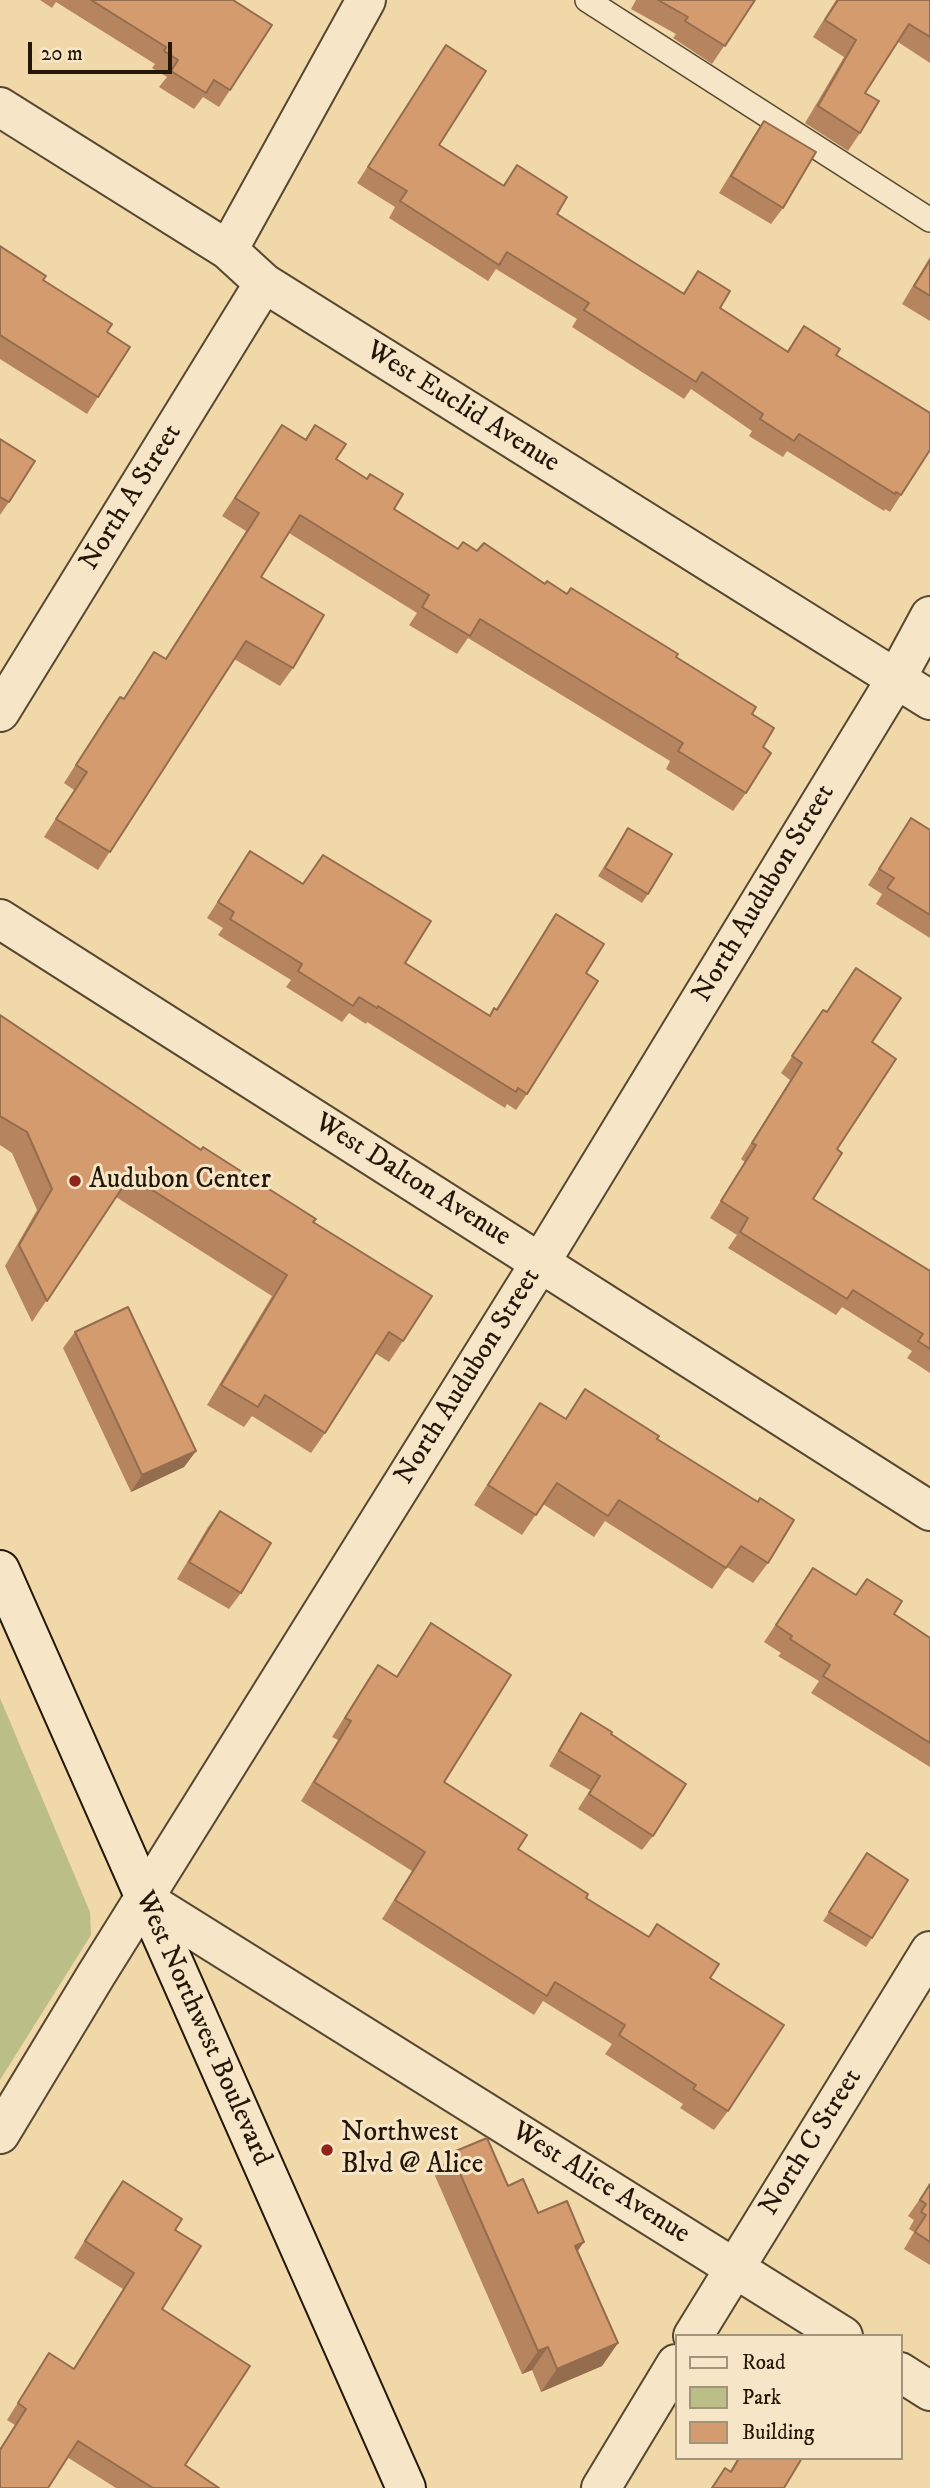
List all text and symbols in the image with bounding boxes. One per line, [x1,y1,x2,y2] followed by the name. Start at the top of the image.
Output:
[32,28,175,72] scale bar
[41,41,83,67] text: 20 m
[359,335,565,481] street label: West Euclid Avenue
[74,419,190,577] street label: North A Street
[687,779,843,1009] street label: North Audubon Street
[308,1107,516,1255] street label: West Dalton Avenue
[89,1164,271,1198] place label: Audubon Center
[67,1173,83,1189] marker: Audubon Center
[389,1263,549,1491] street label: North Audubon Street
[126,1886,278,2172] street label: West Northwest Boulevard
[754,2063,870,2223] street label: North C Street
[505,2116,695,2252] street label: West Alice Avenue
[341,2117,483,2183] place label: Northwest Blvd @ Alice
[319,2142,335,2158] marker: Northwest Blvd @ Alice
[674,2334,902,2460] legend
[742,2350,786,2376] text: Road
[742,2385,781,2411] text: Park
[742,2420,814,2446] text: Building

